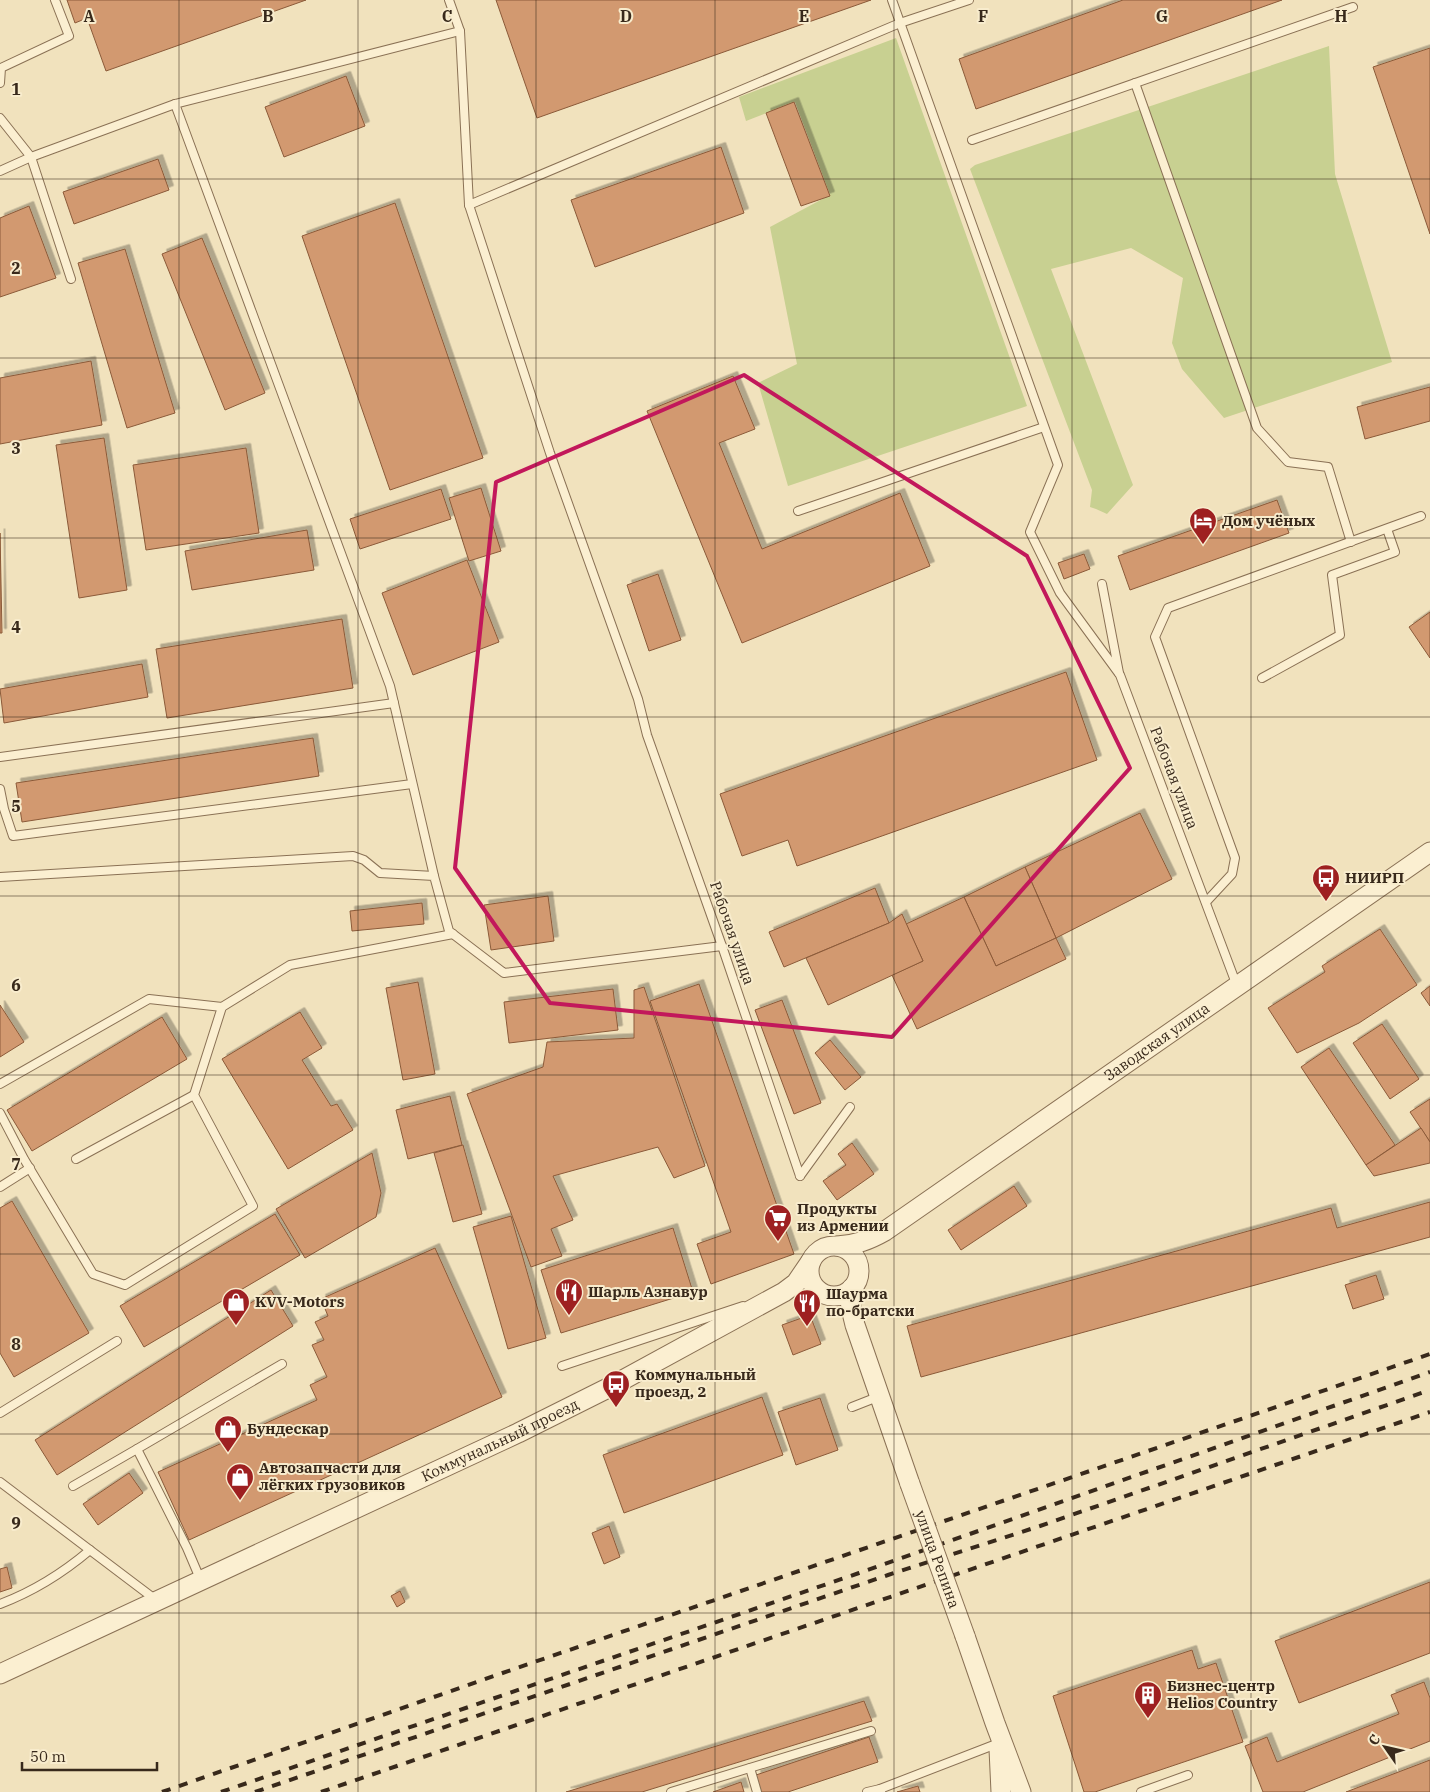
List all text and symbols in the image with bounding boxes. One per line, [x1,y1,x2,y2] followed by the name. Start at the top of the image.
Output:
[83,6,95,26] text: A
[262,6,274,26] text: B
[442,6,452,26] text: C
[620,6,632,26] text: D
[799,6,809,26] text: E
[978,6,988,26] text: F
[1156,6,1168,26] text: G
[1335,6,1348,26] text: H
[11,79,21,99] text: 1
[11,258,21,278] text: 2
[11,438,21,458] text: 3
[1188,506,1218,545] hotel icon: Дом учёных
[1222,511,1315,530] place label: Дом учёных
[11,617,21,637] text: 4
[1146,724,1203,832] street label: Рабочая улица
[11,796,21,816] text: 5
[1311,863,1341,902] bus stop icon: НИИРП
[1345,868,1404,887] place label: НИИРП
[706,879,759,987] street label: Рабочая улица
[11,975,21,995] text: 6
[1100,998,1213,1085] street label: Заводская улица
[11,1154,21,1174] text: 7
[797,1199,889,1235] place label: Продукты из Армении
[763,1203,793,1242] supermarket icon: Продукты из Армении
[554,1277,584,1316] restaurant icon: Шарль Азнавур
[588,1282,708,1301] place label: Шарль Азнавур
[826,1284,915,1320] place label: Шаурма по-братски
[221,1287,251,1326] shop icon: KVV-Motors
[792,1288,822,1327] restaurant icon: Шаурма по-братски
[255,1292,344,1311] place label: KVV-Motors
[11,1334,21,1354] text: 8
[635,1365,756,1401] place label: Коммунальный проезд, 2
[601,1369,631,1408] bus stop icon: Коммунальный проезд, 2
[418,1394,582,1486] street label: Коммунальный проезд
[213,1414,243,1453] shop icon: Бундескар
[247,1419,329,1438] place label: Бундескар
[258,1458,405,1494] place label: Автозапчасти для лёгких грузовиков
[225,1462,255,1501] shop icon: Автозапчасти для лёгких грузовиков
[911,1507,964,1611] street label: улица Репина
[11,1513,21,1533] text: 9
[1167,1676,1278,1712] place label: Бизнес-центр Helios Country
[1133,1680,1163,1719] building icon: Бизнес-центр Helios Country
[1360,1722,1410,1772] north arrow
[1364,1731,1384,1749] text: С
[22,1740,158,1772] scale bar
[30,1747,66,1766] text: 50 m

